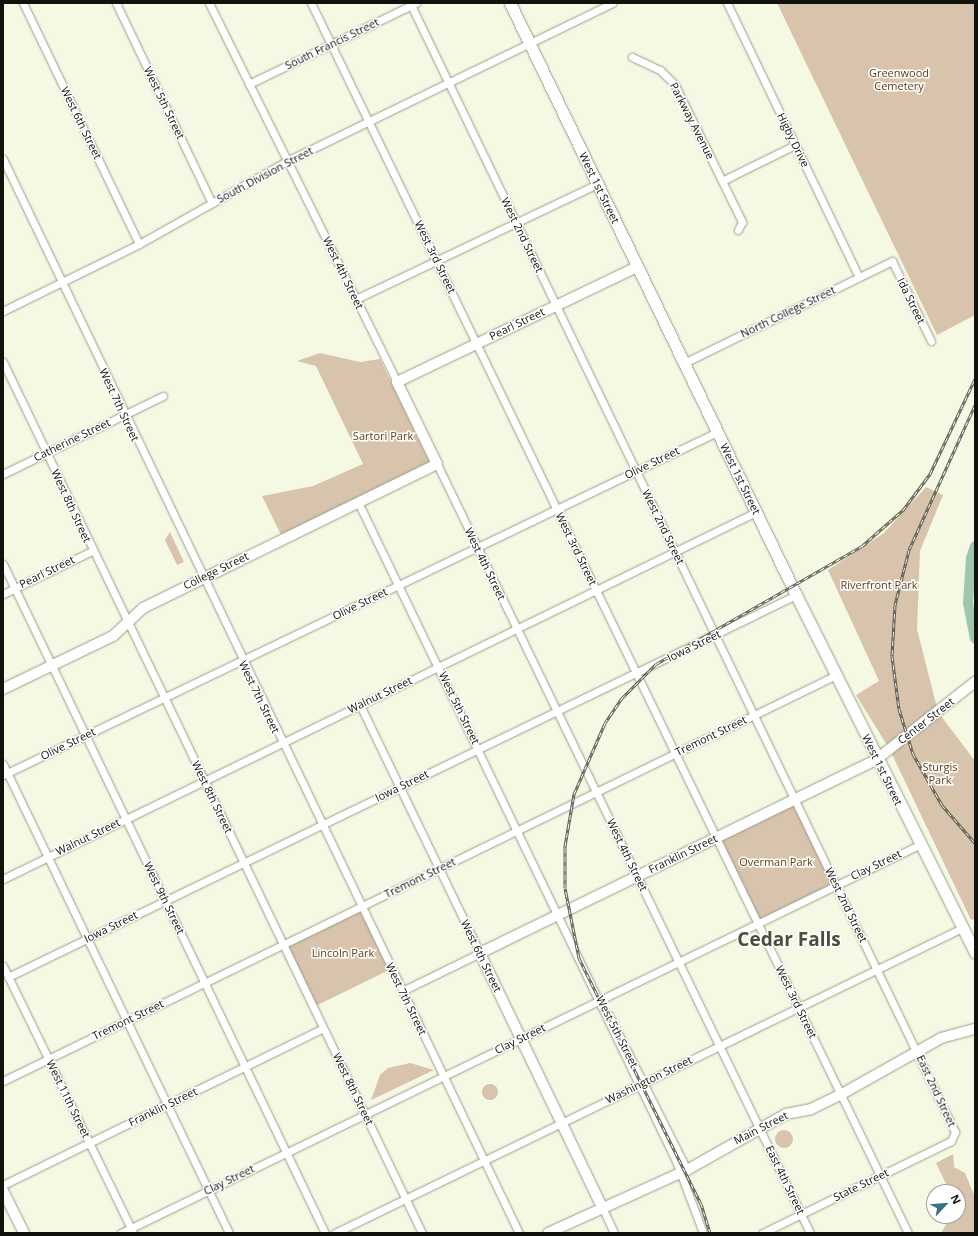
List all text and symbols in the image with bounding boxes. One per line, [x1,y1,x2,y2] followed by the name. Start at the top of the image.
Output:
[283,16,381,72] street label: South Francis Street
[141,65,187,141] street label: West 5th Street
[869,67,929,93] park label: Greenwood Cemetery
[667,80,717,162] street label: Parkway Avenue
[58,85,104,161] street label: West 6th Street
[774,111,812,169] street label: Higby Drive
[215,144,315,206] street label: South Division Street
[576,150,622,226] street label: West 1st Street
[498,195,546,275] street label: West 2nd Street
[412,218,458,296] street label: West 3rd Street
[320,235,366,311] street label: West 4th Street
[894,276,928,326] street label: Ida Street
[738,283,838,341] street label: North College Street
[487,305,547,343] street label: Pearl Street
[96,366,142,444] street label: West 7th Street
[32,416,112,464] street label: Catherine Street
[353,429,413,443] park label: Sartori Park
[717,441,763,517] street label: West 1st Street
[622,444,682,482] street label: Olive Street
[48,467,94,545] street label: West 8th Street
[639,487,687,567] street label: West 2nd Street
[553,510,599,588] street label: West 3rd Street
[462,526,508,602] street label: West 4th Street
[181,550,251,592] street label: College Street
[17,553,77,591] street label: Pearl Street
[840,578,918,592] park label: Riverfront Park
[330,585,390,623] street label: Olive Street
[665,627,723,665] street label: Iowa Street
[236,659,282,735] street label: West 7th Street
[436,670,482,746] street label: West 5th Street
[346,674,414,716] street label: Walnut Street
[895,695,957,747] street label: Center Street
[673,713,749,759] street label: Tremont Street
[38,725,98,763] street label: Olive Street
[859,732,905,808] street label: West 1st Street
[189,759,235,835] street label: West 8th Street
[922,761,958,787] park label: Sturgis Park
[373,767,431,805] street label: Iowa Street
[54,816,122,858] street label: Walnut Street
[604,817,650,893] street label: West 4th Street
[647,832,719,876] street label: Franklin Street
[848,847,904,883] street label: Clay Street
[382,855,458,901] street label: Tremont Street
[739,855,813,869] park label: Overman Park
[141,860,187,936] street label: West 9th Street
[822,865,870,945] street label: West 2nd Street
[82,908,140,946] street label: Iowa Street
[458,918,504,994] street label: West 6th Street
[737,929,841,951] district label: Cedar Falls
[312,946,374,960] park label: Lincoln Park
[383,961,429,1037] street label: West 7th Street
[773,963,819,1041] street label: West 3rd Street
[593,994,641,1070] street label: West 5th Street
[90,997,166,1043] street label: Tremont Street
[492,1021,548,1057] street label: Clay Street
[330,1051,376,1127] street label: West 8th Street
[604,1053,694,1107] street label: Washington Street
[914,1053,958,1129] street label: East 2nd Street
[43,1058,93,1140] street label: West 11th Street
[127,1085,199,1129] street label: Franklin Street
[732,1109,790,1147] street label: Main Street
[763,1144,807,1216] street label: East 4th Street
[201,1162,257,1198] street label: Clay Street
[831,1166,891,1204] street label: State Street
[926,1184,966,1224] north arrow
[948,1192,965,1206] text: N

